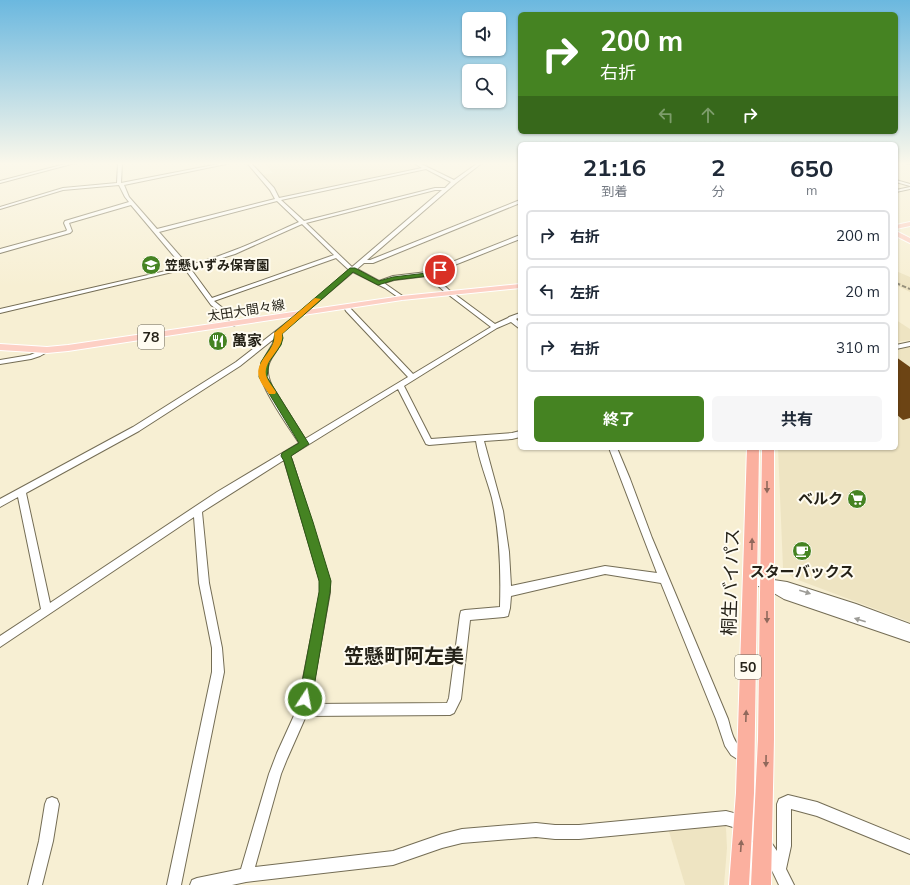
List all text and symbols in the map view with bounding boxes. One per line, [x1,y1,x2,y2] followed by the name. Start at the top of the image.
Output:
[462,12,506,108] map controls
[462,12,506,56] button: sound
[600,23,683,58] text: 200 m
[534,28,586,80] icon: right
[600,61,636,84] text: 右折
[462,64,506,108] button: search
[655,104,677,126] icon: left
[697,104,719,126] icon: ahead
[739,104,761,126] icon: right
[583,152,646,182] text: 21:16
[711,152,725,182] text: 2
[790,153,833,183] text: 650
[806,182,817,198] text: m
[601,183,627,199] text: 到着
[712,183,725,199] text: 分
[536,224,558,246] icon: right
[836,226,880,245] text: 200 m
[570,227,600,246] text: 右折
[423,253,457,287] pin
[140,254,162,276] school or university icon: 笠懸いずみ保育園
[165,257,269,273] place label: 笠懸いずみ保育園
[429,259,451,281] icon: arrive
[536,280,558,302] icon: left
[845,282,880,301] text: 20 m
[570,283,600,302] text: 左折
[206,296,286,324] street label: 太田大間々線
[138,325,164,349] road number: 78
[207,330,229,352] restaurant icon: 萬家
[232,331,262,350] place label: 萬家
[536,336,558,358] icon: right
[836,338,880,357] text: 310 m
[570,339,600,358] text: 右折
[534,396,704,442] button: 終了
[712,396,882,442] button: 共有
[764,481,770,494] one-way arrow
[846,488,868,510] supermarket icon: ベルク
[798,489,843,508] place label: ベルク
[717,528,744,636] street label: 桐生バイパス
[748,538,755,550] one-way arrow
[791,540,813,562] cafe icon: スターバックス
[750,562,854,581] place label: スターバックス
[799,589,811,595] one-way arrow
[764,611,770,624] one-way arrow
[853,617,865,623] one-way arrow
[344,643,464,668] district label: 笠懸町阿左美
[735,655,761,679] road number: 50
[284,678,326,720] position arrow
[743,709,749,722] one-way arrow
[763,755,769,768] one-way arrow
[738,840,745,852] one-way arrow

